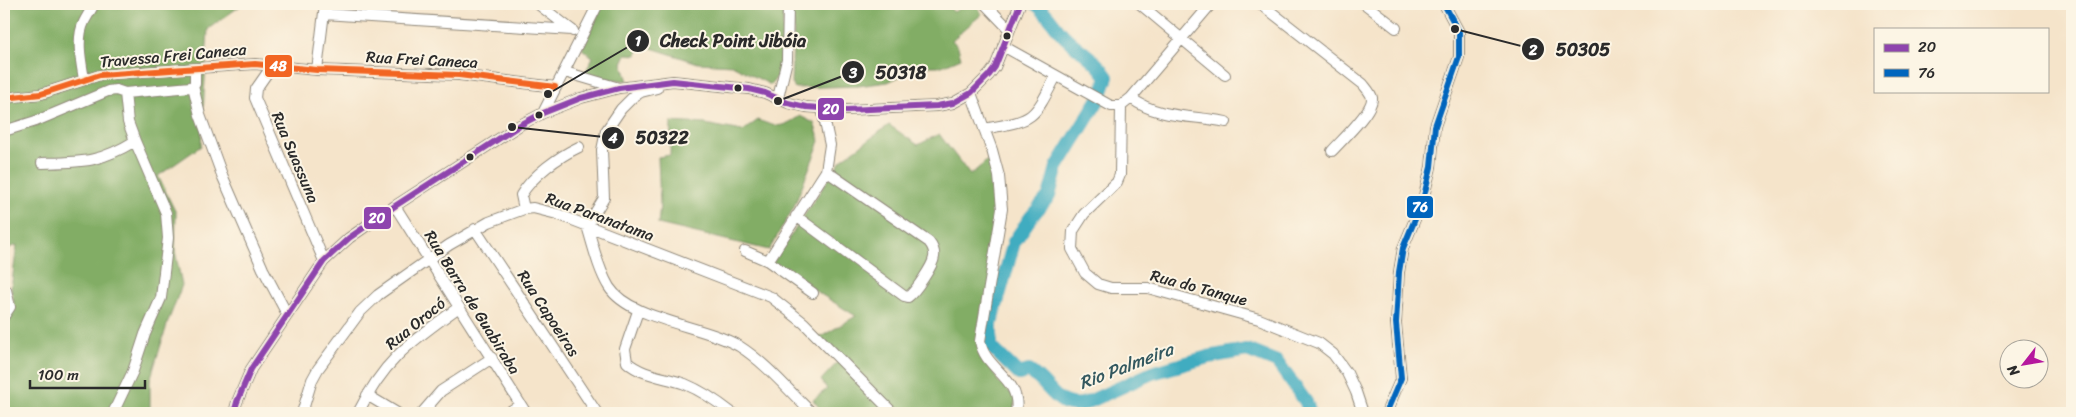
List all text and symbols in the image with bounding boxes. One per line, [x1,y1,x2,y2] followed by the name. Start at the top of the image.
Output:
[625,25,817,58] callout: Check Point Jibóia
[659,25,807,57] text: Check Point Jibóia
[635,28,642,54] text: 1
[1874,28,2048,92] legend
[1002,31,1012,41] unlabelled marker
[1520,33,1620,66] callout: 50305
[1556,34,1610,66] text: 50305
[1918,34,1936,60] text: 20
[99,35,248,76] street label: Travessa Frei Caneca
[1528,37,1538,63] text: 2
[365,42,479,77] street label: Rua Frei Caneca
[264,54,293,78] line badge: 48
[268,54,287,79] text: 48
[841,56,937,89] callout: 50318
[876,57,927,89] text: 50318
[848,60,858,86] text: 3
[1918,60,1935,86] text: 76
[733,83,743,93] unlabelled marker
[817,97,845,121] line badge: 20
[822,97,840,122] text: 20
[263,107,328,208] street label: Rua Suassuna
[534,110,544,120] unlabelled marker
[601,121,699,154] callout: 50322
[635,122,689,154] text: 50322
[607,125,618,151] text: 4
[465,152,475,162] unlabelled marker
[541,183,658,250] street label: Rua Paranatama
[1406,195,1434,219] line badge: 76
[1412,195,1428,220] text: 76
[363,206,392,230] line badge: 20
[368,206,386,231] text: 20
[416,224,529,380] street label: Rua Barra de Guabiraba
[1147,261,1251,314] street label: Rua do Tanque
[509,264,588,363] street label: Rua Capoeiras
[378,289,453,357] street label: Rua Orocó
[1074,333,1180,399] water label: Rio Palmeira
[1998,340,2048,390] north arrow
[30,357,145,389] scale bar
[2000,360,2027,382] text: N
[38,362,79,388] text: 100 m

